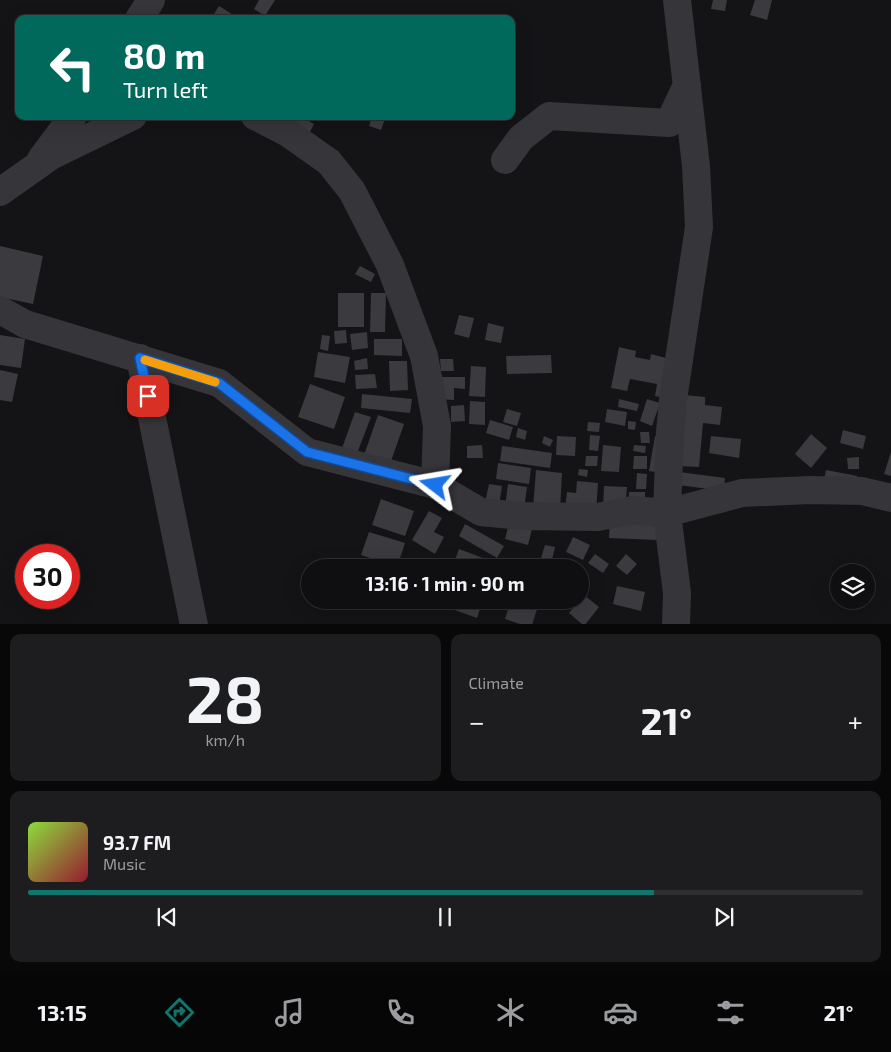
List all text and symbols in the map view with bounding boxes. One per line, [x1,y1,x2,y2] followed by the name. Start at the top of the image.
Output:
[123,34,205,76] text: 80 m
[40,35,105,100] icon: left
[123,76,208,102] text: Turn left
[127,375,169,417] pin
[134,382,162,410] icon: arrive
[408,458,460,510] position arrow
[15,544,80,609] speed limit sign: 30
[830,564,875,609] map controls
[830,564,875,609] button: layers
[366,572,525,595] text: 13:16 · 1 min · 90 m
[186,658,264,736] text: 28
[469,673,524,692] text: Climate
[640,697,692,743] text: 21°
[469,704,485,738] text: −
[848,704,863,738] text: +
[205,730,245,749] text: km/h
[103,831,171,854] text: 93.7 FM
[103,854,146,873] text: Music
[153,903,181,931] icon: previous
[431,903,459,931] icon: pause
[710,903,738,931] icon: next
[162,995,197,1030] icon: directions
[272,995,307,1030] icon: music
[383,995,418,1030] icon: phone
[493,995,528,1030] icon: climate
[603,995,638,1030] icon: car
[713,995,748,1030] icon: filters
[38,999,87,1025] text: 13:15
[823,999,853,1025] text: 21°

